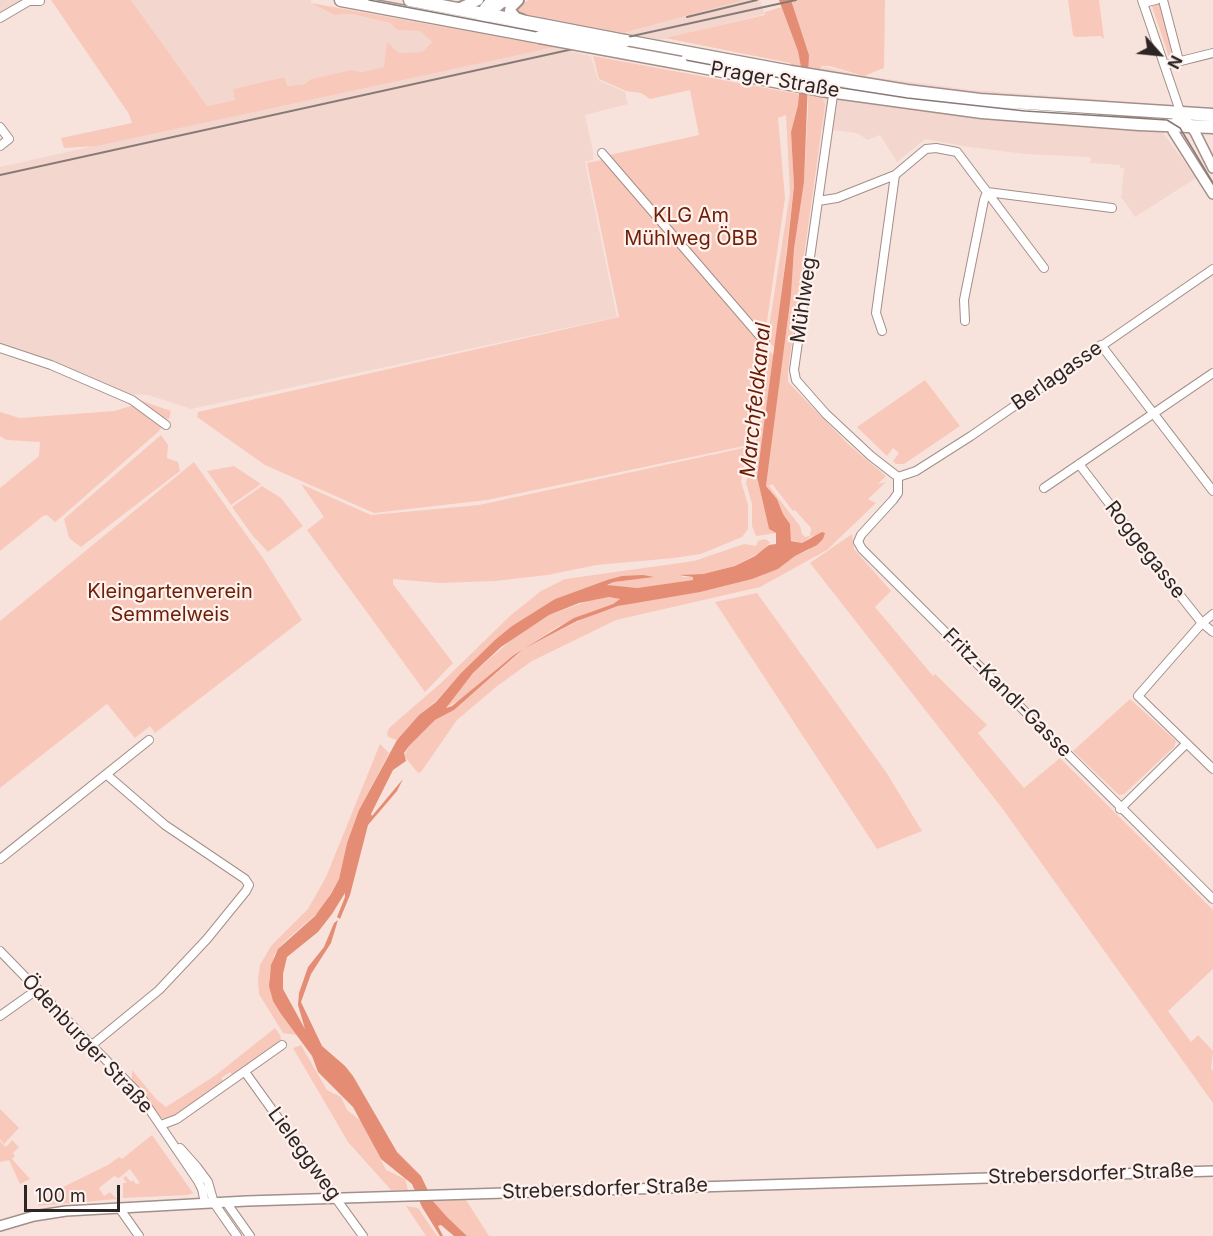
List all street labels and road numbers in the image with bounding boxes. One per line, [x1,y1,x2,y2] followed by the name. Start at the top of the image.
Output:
[709,57,841,103] street label: Prager Straße
[786,256,822,344] street label: Mühlweg
[1007,336,1107,416] street label: Berlagasse
[1100,497,1190,603] street label: Roggegasse
[938,624,1076,762] street label: Fritz-Kandl-Gasse
[16,969,158,1119] street label: Ödenburger Straße
[262,1103,346,1205] street label: Lieleggweg
[988,1158,1194,1190] street label: Strebersdorfer Straße
[502,1173,708,1205] street label: Strebersdorfer Straße

